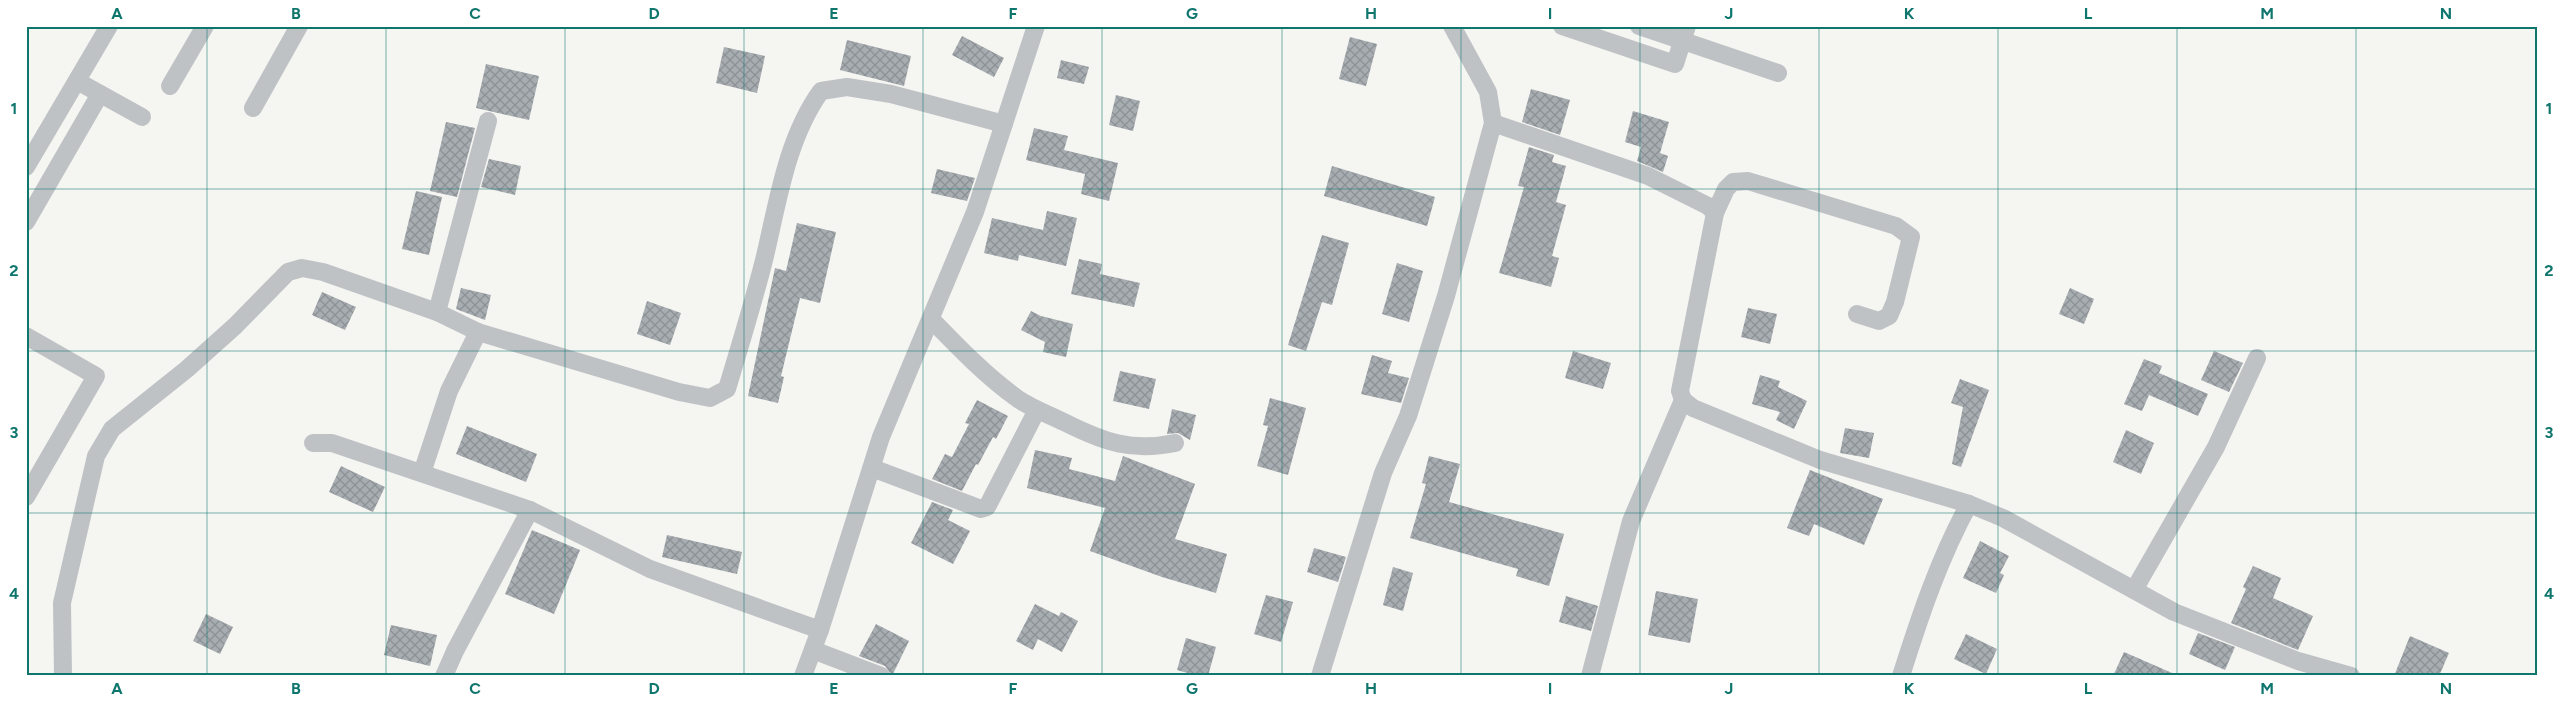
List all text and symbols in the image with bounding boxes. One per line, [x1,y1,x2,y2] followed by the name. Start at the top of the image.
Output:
[111,4,123,23] text: A
[291,4,301,23] text: B
[469,4,481,23] text: C
[648,4,660,23] text: D
[829,4,839,23] text: E
[1009,4,1018,23] text: F
[1186,4,1198,23] text: G
[1365,4,1377,23] text: H
[1548,4,1552,23] text: I
[1725,4,1733,23] text: J
[1904,4,1915,23] text: K
[2084,4,2093,23] text: L
[2260,4,2274,23] text: M
[2440,4,2452,23] text: N
[11,99,17,118] text: 1
[2546,99,2552,118] text: 1
[9,261,19,280] text: 2
[2544,261,2554,280] text: 2
[10,423,19,442] text: 3
[2545,423,2554,442] text: 3
[9,584,19,603] text: 4
[2544,584,2554,603] text: 4
[111,679,123,698] text: A
[291,679,301,698] text: B
[469,679,481,698] text: C
[648,679,660,698] text: D
[829,679,839,698] text: E
[1009,679,1018,698] text: F
[1186,679,1198,698] text: G
[1365,679,1377,698] text: H
[1548,679,1552,698] text: I
[1725,679,1733,698] text: J
[1904,679,1915,698] text: K
[2084,679,2093,698] text: L
[2260,679,2274,698] text: M
[2440,679,2452,698] text: N

